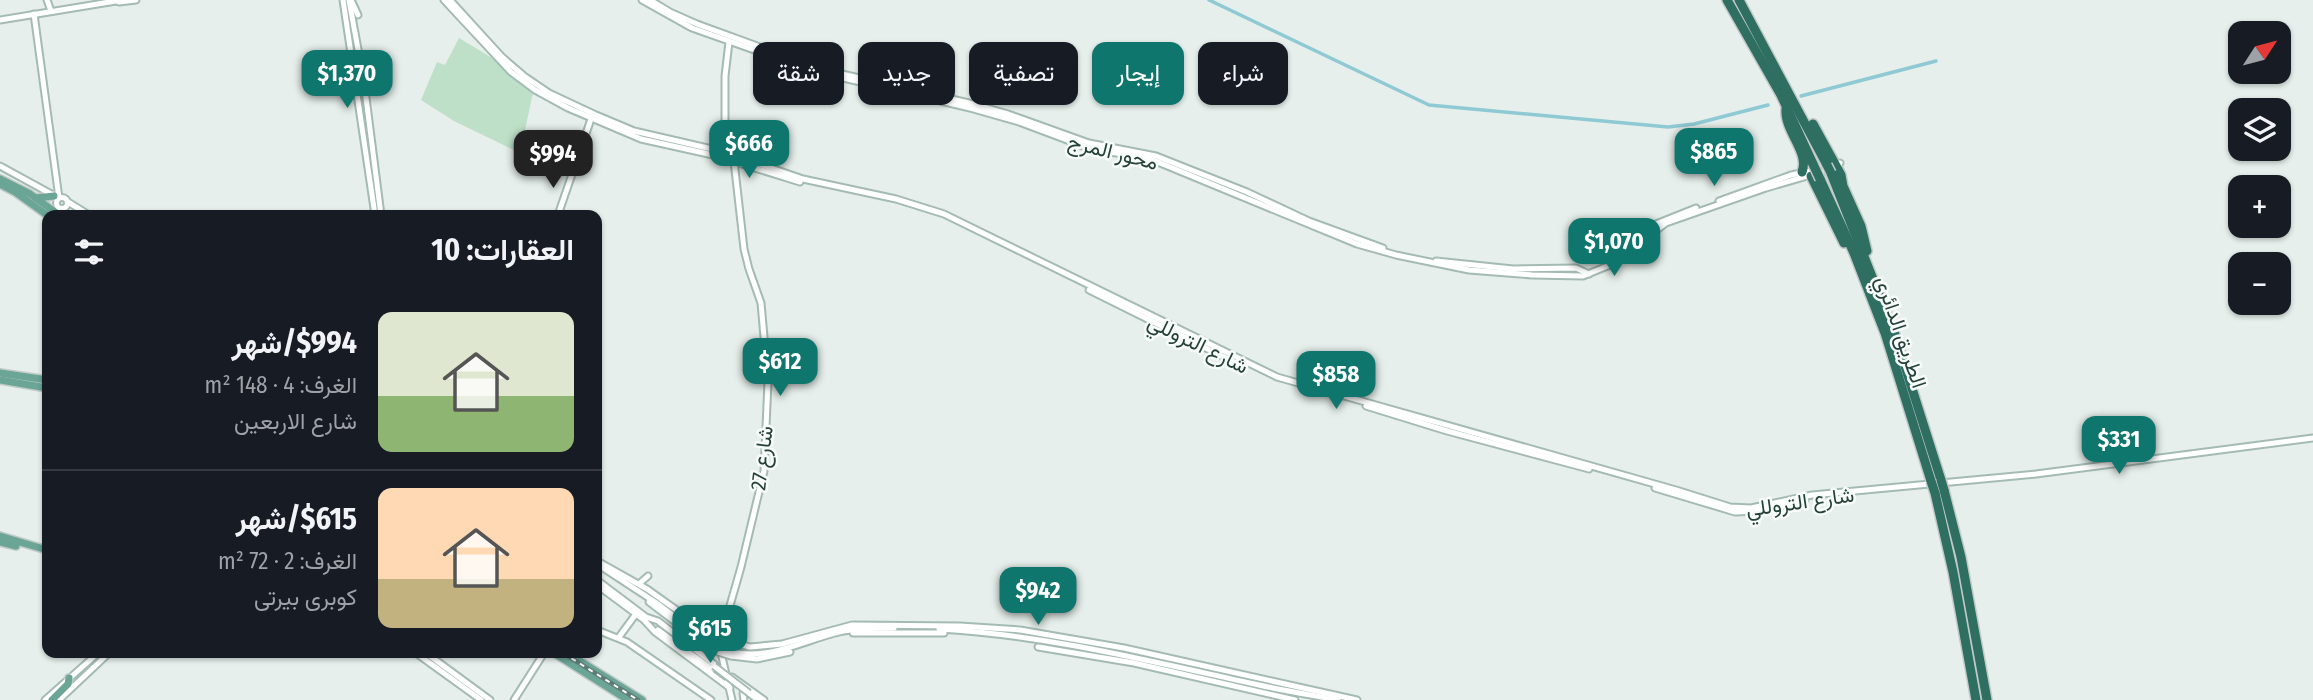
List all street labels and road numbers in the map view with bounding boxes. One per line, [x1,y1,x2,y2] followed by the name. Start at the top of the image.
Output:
[1065,128,1161,177] street label: محور المرج
[1866,272,1932,393] street label: الطريق الدائري
[1142,308,1253,383] street label: شارع التروللي
[745,424,780,492] street label: شارع 27
[1744,482,1856,526] street label: شارع التروللي

